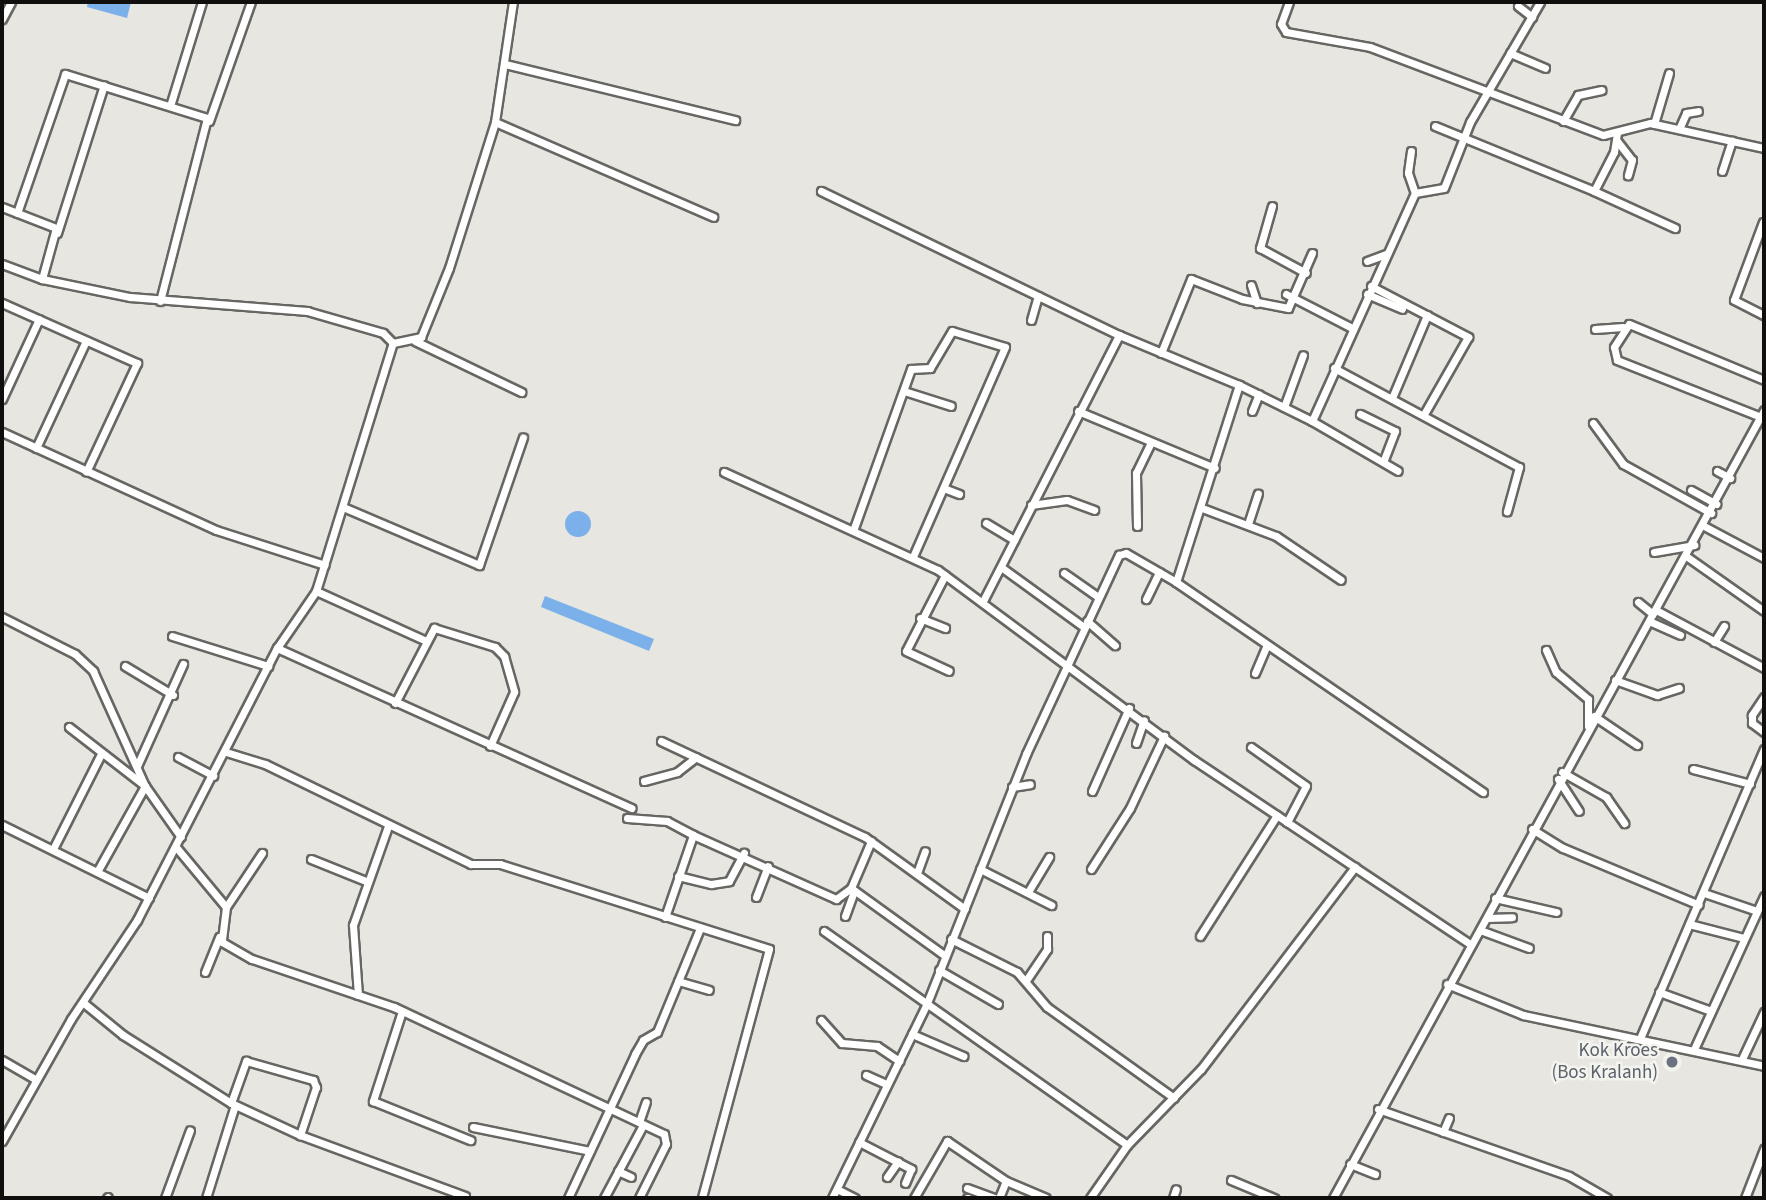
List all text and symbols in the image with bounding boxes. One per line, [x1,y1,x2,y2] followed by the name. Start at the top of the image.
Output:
[1551,1040,1658,1084] place label: Kok Kroes (Bos Kralanh)
[1664,1054,1680,1070] marker: Kok Kroes (Bos Kralanh)

